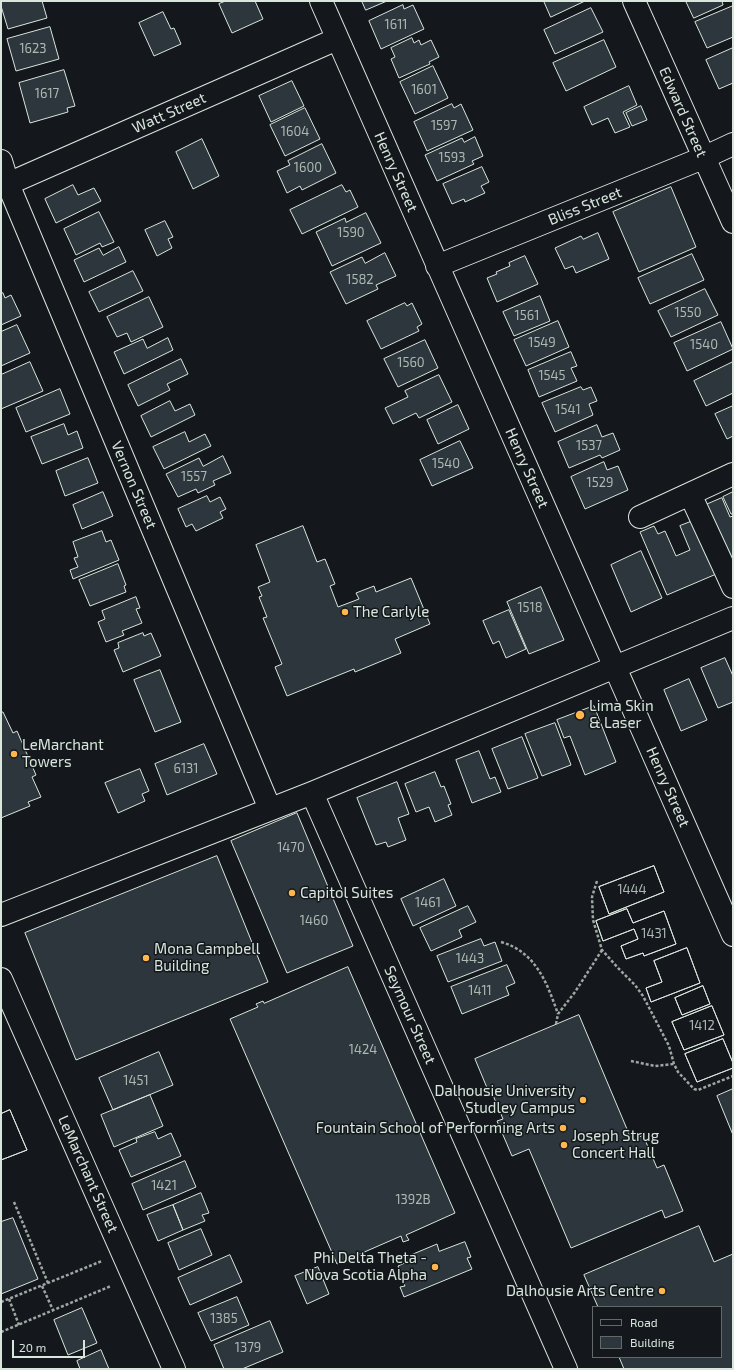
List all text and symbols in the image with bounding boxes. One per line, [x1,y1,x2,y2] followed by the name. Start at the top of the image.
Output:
[385,17,407,33] house number: 1611
[19,41,47,57] house number: 1623
[655,64,711,160] street label: Edward Street
[411,82,437,98] house number: 1601
[35,86,59,102] house number: 1617
[129,89,209,137] street label: Watt Street
[431,118,457,134] house number: 1597
[281,124,309,140] house number: 1604
[370,129,422,215] street label: Henry Street
[439,150,465,166] house number: 1593
[294,160,322,176] house number: 1600
[546,183,624,229] street label: Bliss Street
[337,225,365,241] house number: 1590
[346,272,374,288] house number: 1582
[675,305,701,321] house number: 1550
[515,308,539,324] house number: 1561
[528,335,556,351] house number: 1549
[690,337,718,353] house number: 1540
[397,355,425,371] house number: 1560
[538,368,566,384] house number: 1545
[555,402,581,418] house number: 1541
[501,425,553,511] street label: Henry Street
[107,438,161,532] street label: Vernon Street
[576,438,602,454] house number: 1537
[432,456,460,472] house number: 1540
[181,469,207,485] house number: 1557
[587,475,613,491] house number: 1529
[517,600,543,616] house number: 1518
[353,603,429,621] place label: The Carlyle
[340,607,350,617] marker: The Carlyle
[589,697,654,732] place label: Lima Skin & Laser
[574,709,586,721] marker: Lima Skin & Laser
[22,736,104,771] place label: LeMarchant Towers
[642,744,694,830] street label: Henry Street
[9,749,19,759] marker: LeMarchant Towers
[173,761,199,777] house number: 6131
[277,840,305,856] house number: 1470
[617,882,647,898] house number: 1444
[300,884,393,902] place label: Capitol Suites
[287,888,297,898] marker: Capitol Suites
[415,895,441,911] house number: 1461
[300,913,328,929] house number: 1460
[641,926,667,942] house number: 1431
[154,940,260,975] place label: Mona Campbell Building
[456,951,484,967] house number: 1443
[141,953,151,963] marker: Mona Campbell Building
[380,963,440,1067] street label: Seymour Street
[468,983,492,999] house number: 1411
[689,1018,715,1034] house number: 1412
[349,1042,377,1058] house number: 1424
[123,1073,149,1089] house number: 1451
[434,1082,575,1117] place label: Dalhousie University Studley Campus
[578,1095,588,1105] marker: Dalhousie University Studley Campus
[54,1112,122,1236] street label: LeMarchant Street
[316,1119,555,1137] place label: Fountain School of Performing Arts
[558,1123,568,1133] marker: Fountain School of Performing Arts
[572,1127,659,1162] place label: Joseph Strug Concert Hall
[559,1140,569,1150] marker: Joseph Strug Concert Hall
[151,1178,177,1194] house number: 1421
[395,1192,431,1208] house number: 1392B
[304,1249,427,1284] place label: Phi Delta Theta - Nova Scotia Alpha
[430,1262,440,1272] marker: Phi Delta Theta - Nova Scotia Alpha
[506,1282,654,1300] place label: Dalhousie Arts Centre
[657,1286,667,1296] marker: Dalhousie Arts Centre
[592,1306,722,1358] legend
[210,1311,238,1327] house number: 1385
[630,1315,658,1329] text: Road
[14,1332,87,1358] scale bar
[630,1335,674,1349] text: Building
[19,1340,46,1354] text: 20 m
[235,1340,261,1356] house number: 1379

